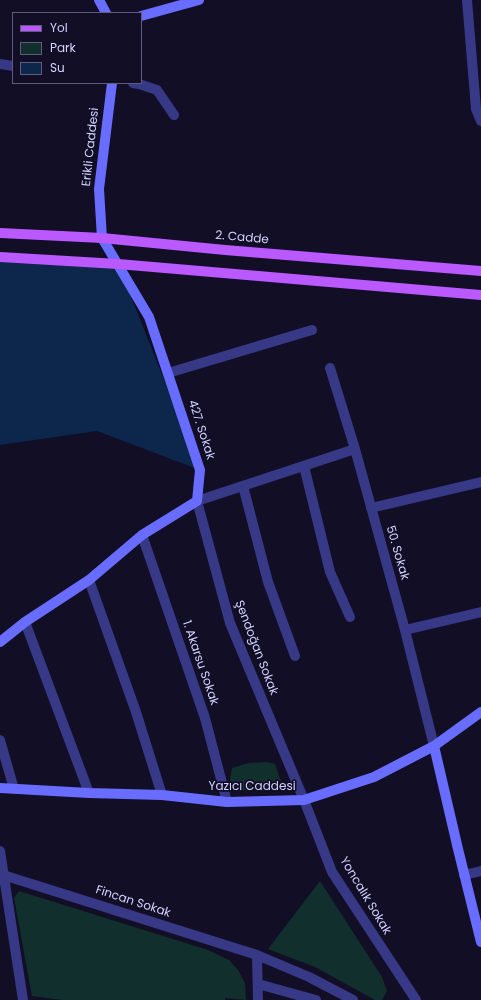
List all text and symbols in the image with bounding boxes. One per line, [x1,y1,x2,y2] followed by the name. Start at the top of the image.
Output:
[12,12,142,84] legend
[50,19,68,36] text: Yol
[50,39,76,56] text: Park
[50,59,65,76] text: Su
[80,107,102,187] street label: Erikli Caddesi
[215,228,269,248] street label: 2. Cadde
[185,398,217,462] street label: 427. Sokak
[382,524,412,582] street label: 50. Sokak
[231,599,281,697] street label: Şendoğan Sokak
[179,619,221,707] street label: 1. Akarsu Sokak
[208,780,296,794] street label: Yazıcı Caddesi
[336,854,394,938] street label: Yoncalık Sokak
[94,883,172,921] street label: Fincan Sokak

